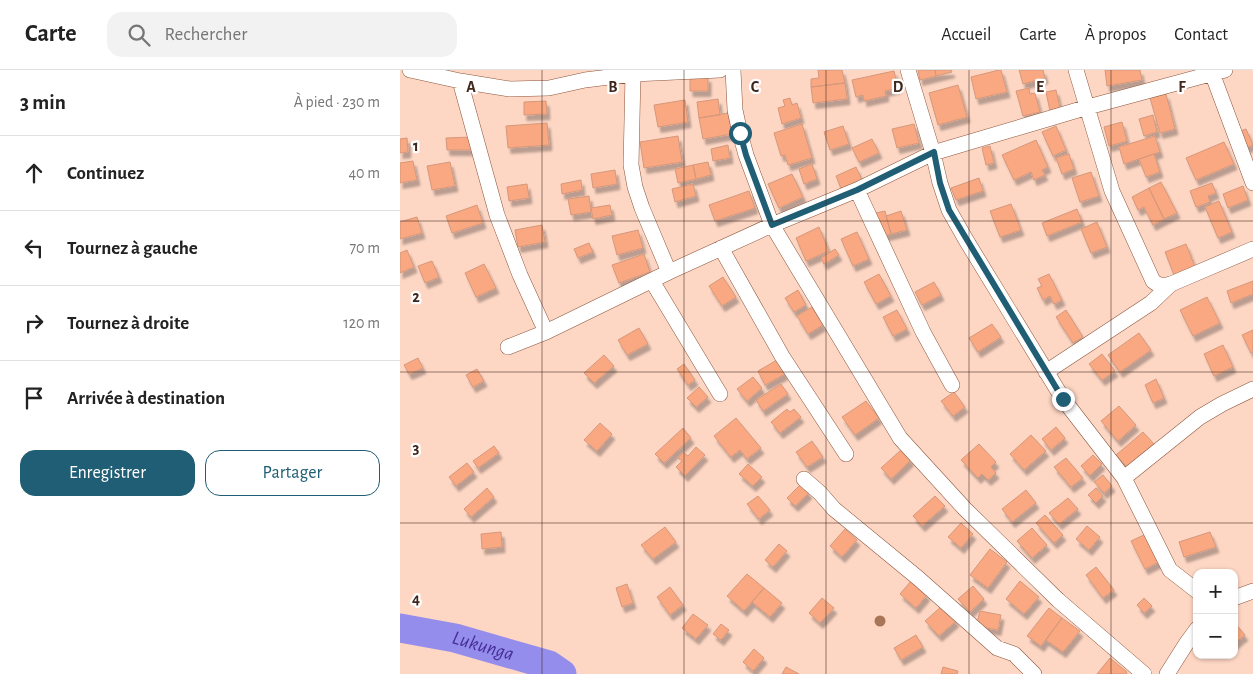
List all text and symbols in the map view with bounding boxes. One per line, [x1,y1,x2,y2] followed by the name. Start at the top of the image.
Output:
[107,12,457,57] search box
[125,21,153,49] icon: search
[25,22,77,46] text: Carte
[165,25,247,44] text: Rechercher
[941,26,992,44] text: Accueil
[1020,26,1057,44] text: Carte
[1085,26,1146,44] text: À propos
[1174,26,1228,44] text: Contact
[466,79,476,95] text: A
[608,79,618,95] text: B
[751,79,760,95] text: C
[893,79,904,95] text: D
[1036,79,1044,95] text: E
[1178,79,1186,95] text: F
[20,92,66,113] text: 3 min
[294,94,380,110] text: À pied · 230 m
[729,122,752,145] route start
[413,138,419,154] text: 1
[20,159,48,187] icon: ahead
[67,164,144,183] text: Continuez
[348,165,380,181] text: 40 m
[20,234,48,262] icon: left
[67,239,198,258] text: Tournez à gauche
[349,240,380,256] text: 70 m
[412,289,420,305] text: 2
[20,309,48,337] icon: right
[67,314,189,333] text: Tournez à droite
[343,315,380,331] text: 120 m
[20,384,48,412] icon: arrive
[1052,388,1075,411] route end
[67,389,225,408] text: Arrivée à destination
[413,440,420,456] text: 3
[20,450,195,496] button: Enregistrer
[205,450,380,496] button: Partager
[1193,569,1238,659] map controls
[1193,569,1238,614] button: +
[412,591,420,607] text: 4
[1193,614,1238,659] button: −
[450,628,516,664] water label: Lukunga

